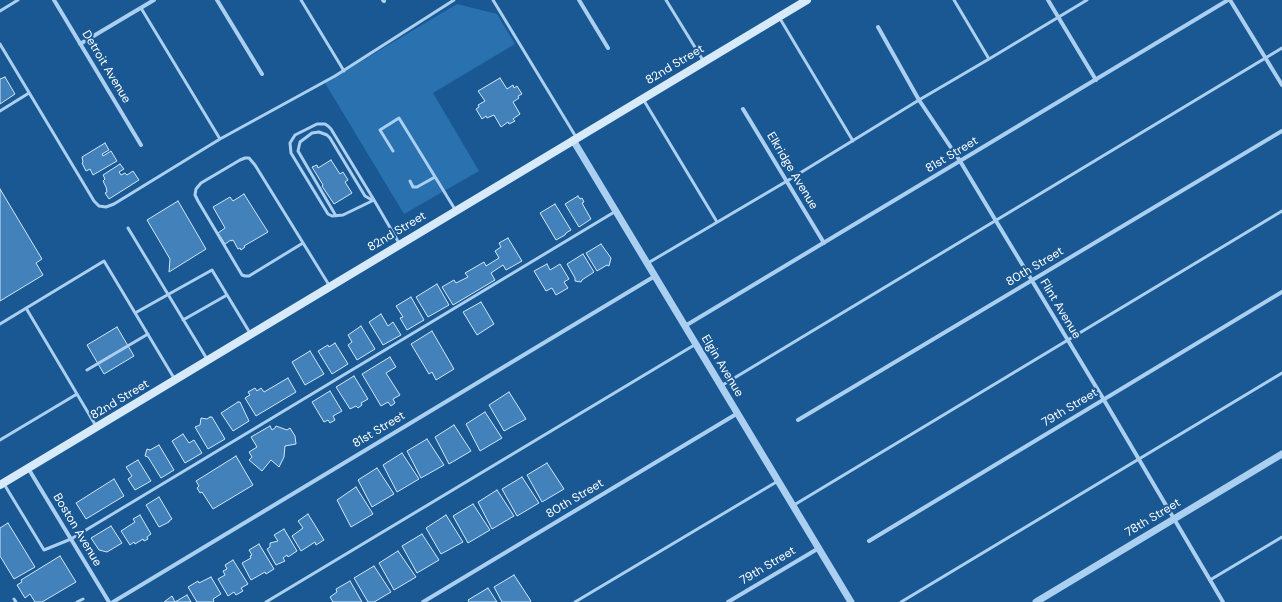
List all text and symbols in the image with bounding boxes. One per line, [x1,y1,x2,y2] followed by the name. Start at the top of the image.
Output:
[79,28,133,106] street label: Detroit Avenue
[643,42,707,88] street label: 82nd Street
[763,130,821,212] street label: Elkridge Avenue
[923,134,981,176] street label: 81st Street
[365,209,429,255] street label: 82nd Street
[1004,244,1066,290] street label: 80th Street
[1036,276,1084,342] street label: Flint Avenue
[698,332,746,400] street label: Elgin Avenue
[88,377,152,423] street label: 82nd Street
[1040,386,1100,430] street label: 79th Street
[350,409,408,451] street label: 81st Street
[544,476,606,522] street label: 80th Street
[50,491,104,569] street label: Boston Avenue
[1123,496,1183,540] street label: 78th Street
[738,544,798,588] street label: 79th Street

